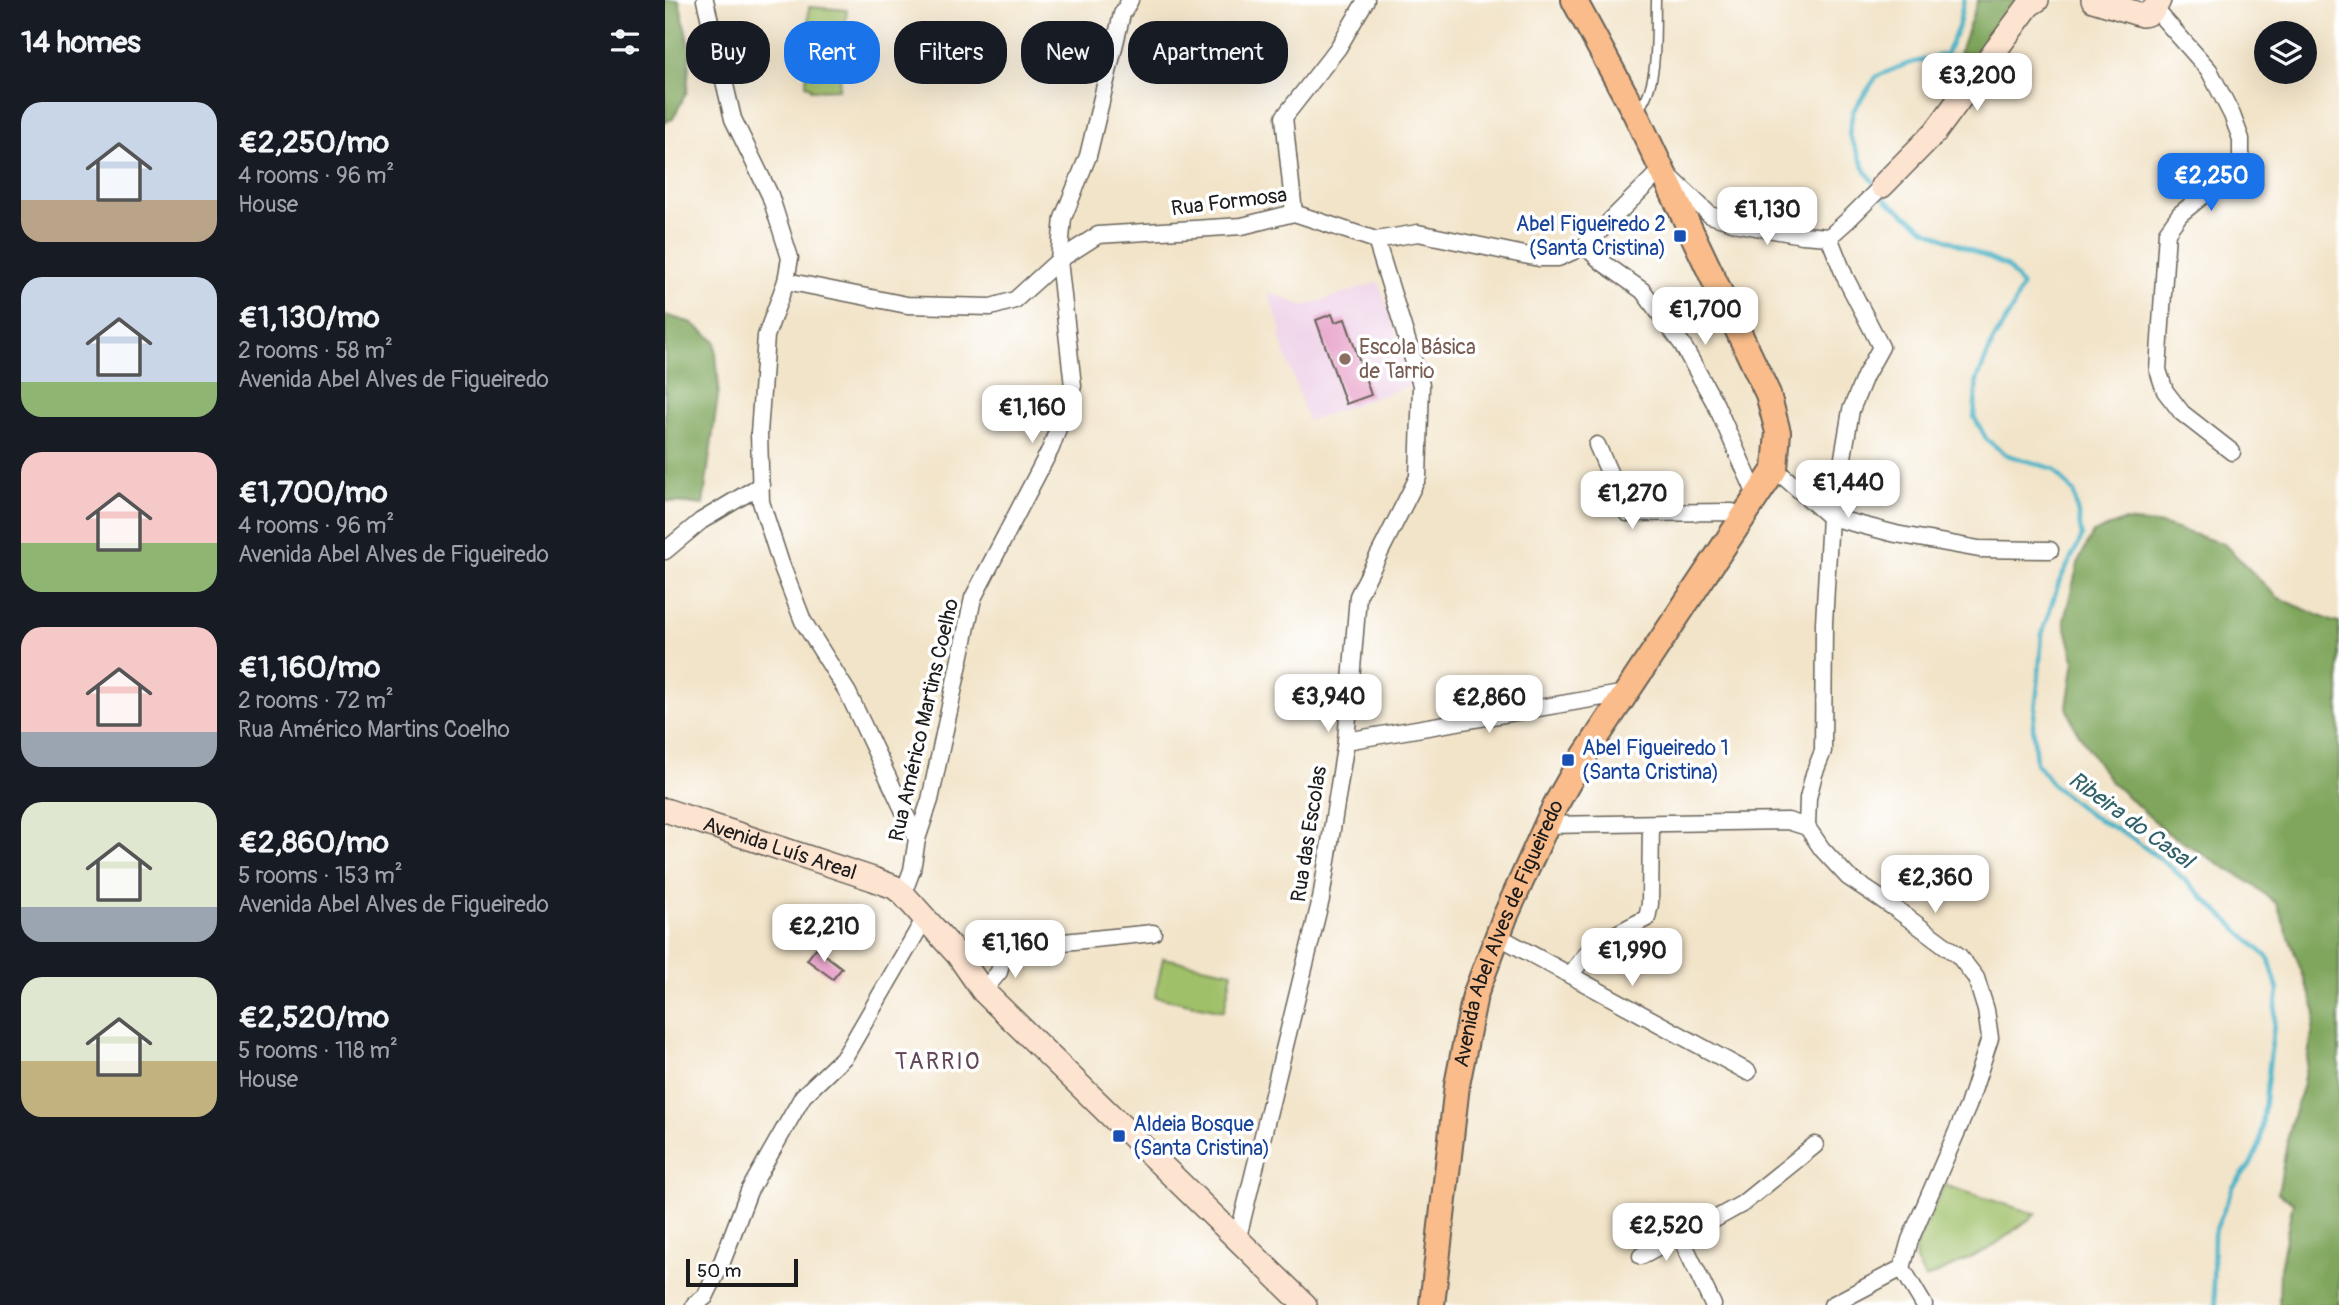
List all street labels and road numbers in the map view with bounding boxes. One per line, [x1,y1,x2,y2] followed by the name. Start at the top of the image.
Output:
[1170,182,1288,222] street label: Rua Formosa
[883,596,965,844] street label: Rua Américo Martins Coelho
[1285,763,1333,904] street label: Rua das Escolas
[1447,795,1570,1069] street label: Avenida Abel Alves de Figueiredo
[700,810,860,886] street label: Avenida Luís Areal

